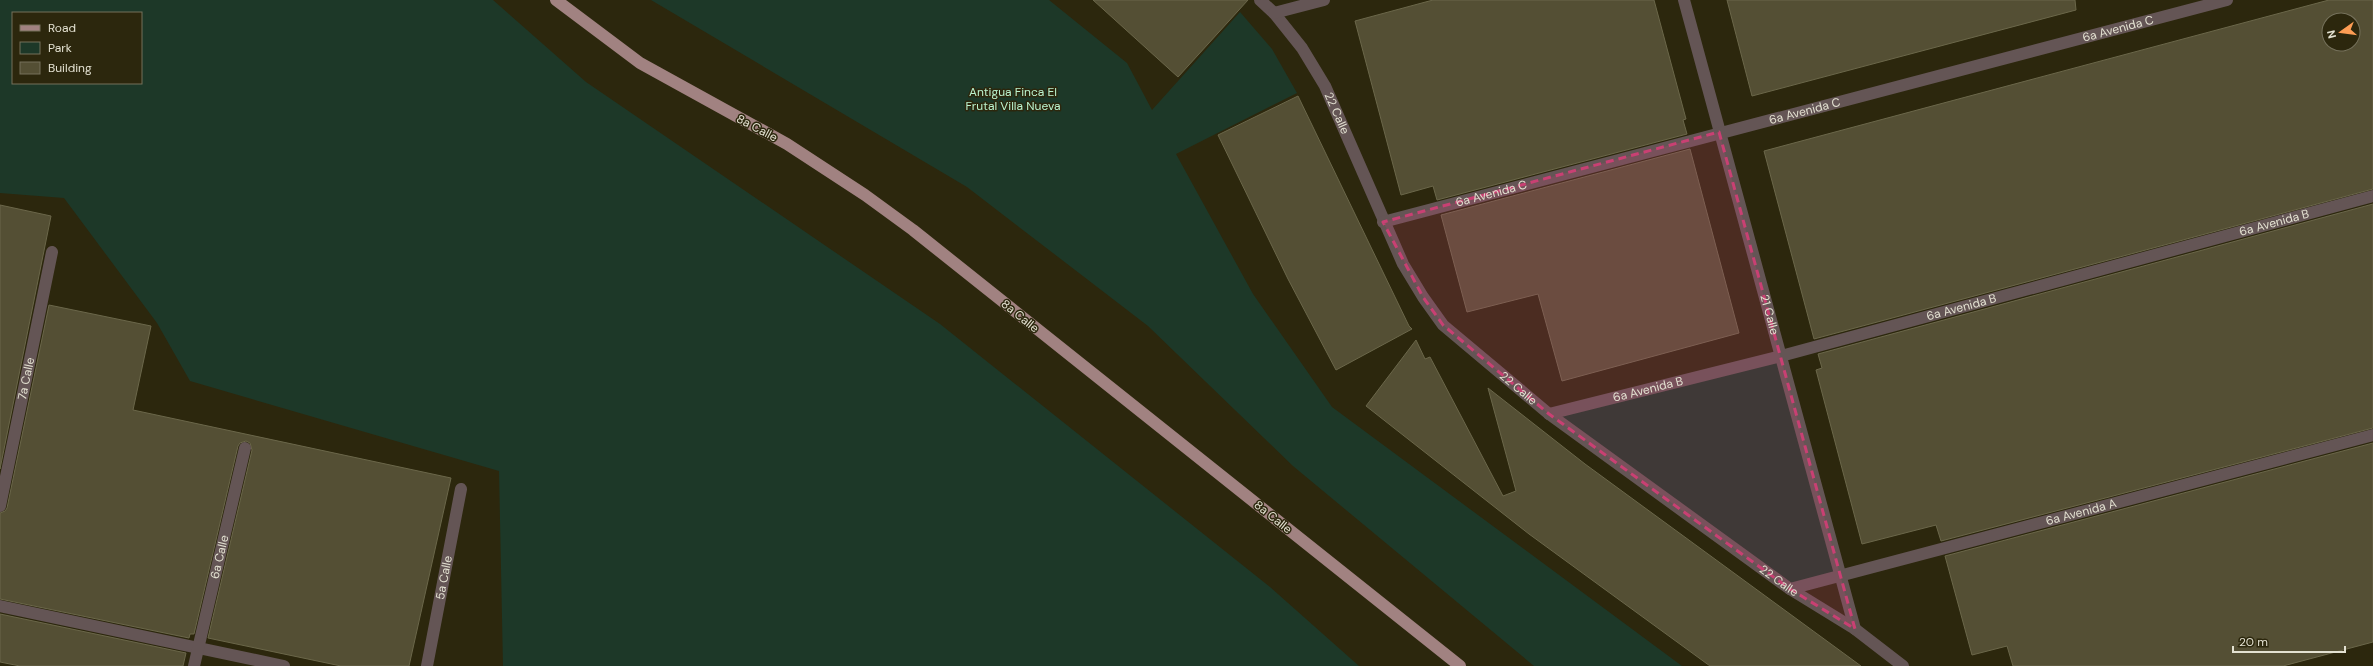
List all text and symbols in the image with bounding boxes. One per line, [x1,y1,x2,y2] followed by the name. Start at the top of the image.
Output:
[12,12,142,84] legend
[2081,12,2156,46] street label: 6a Avenida C
[2321,12,2361,52] north arrow
[48,20,76,36] text: Road
[2324,29,2339,40] text: N
[48,40,72,56] text: Park
[48,60,92,76] text: Building
[965,84,1061,114] park label: Antigua Finca El Frutal Villa Nueva
[1321,90,1353,137] street label: 22 Calle
[1767,94,1842,128] street label: 6a Avenida C
[734,111,780,146] street label: 8a Calle
[1454,176,1529,211] street label: 6a Avenida C
[2237,206,2311,240] street label: 6a Avenida B
[1925,290,1998,324] street label: 6a Avenida B
[1756,293,1783,337] street label: 21 Calle
[998,296,1042,336] street label: 8a Calle
[14,356,38,401] street label: 7a Calle
[1496,368,1541,409] street label: 22 Calle
[1611,373,1685,406] street label: 6a Avenida B
[2044,495,2118,529] street label: 6a Avenida A
[1251,497,1295,537] street label: 8a Calle
[207,533,232,580] street label: 6a Calle
[432,554,456,601] street label: 5a Calle
[1756,561,1801,600] street label: 22 Calle
[2233,628,2345,654] scale bar
[2239,634,2268,650] text: 20 m

